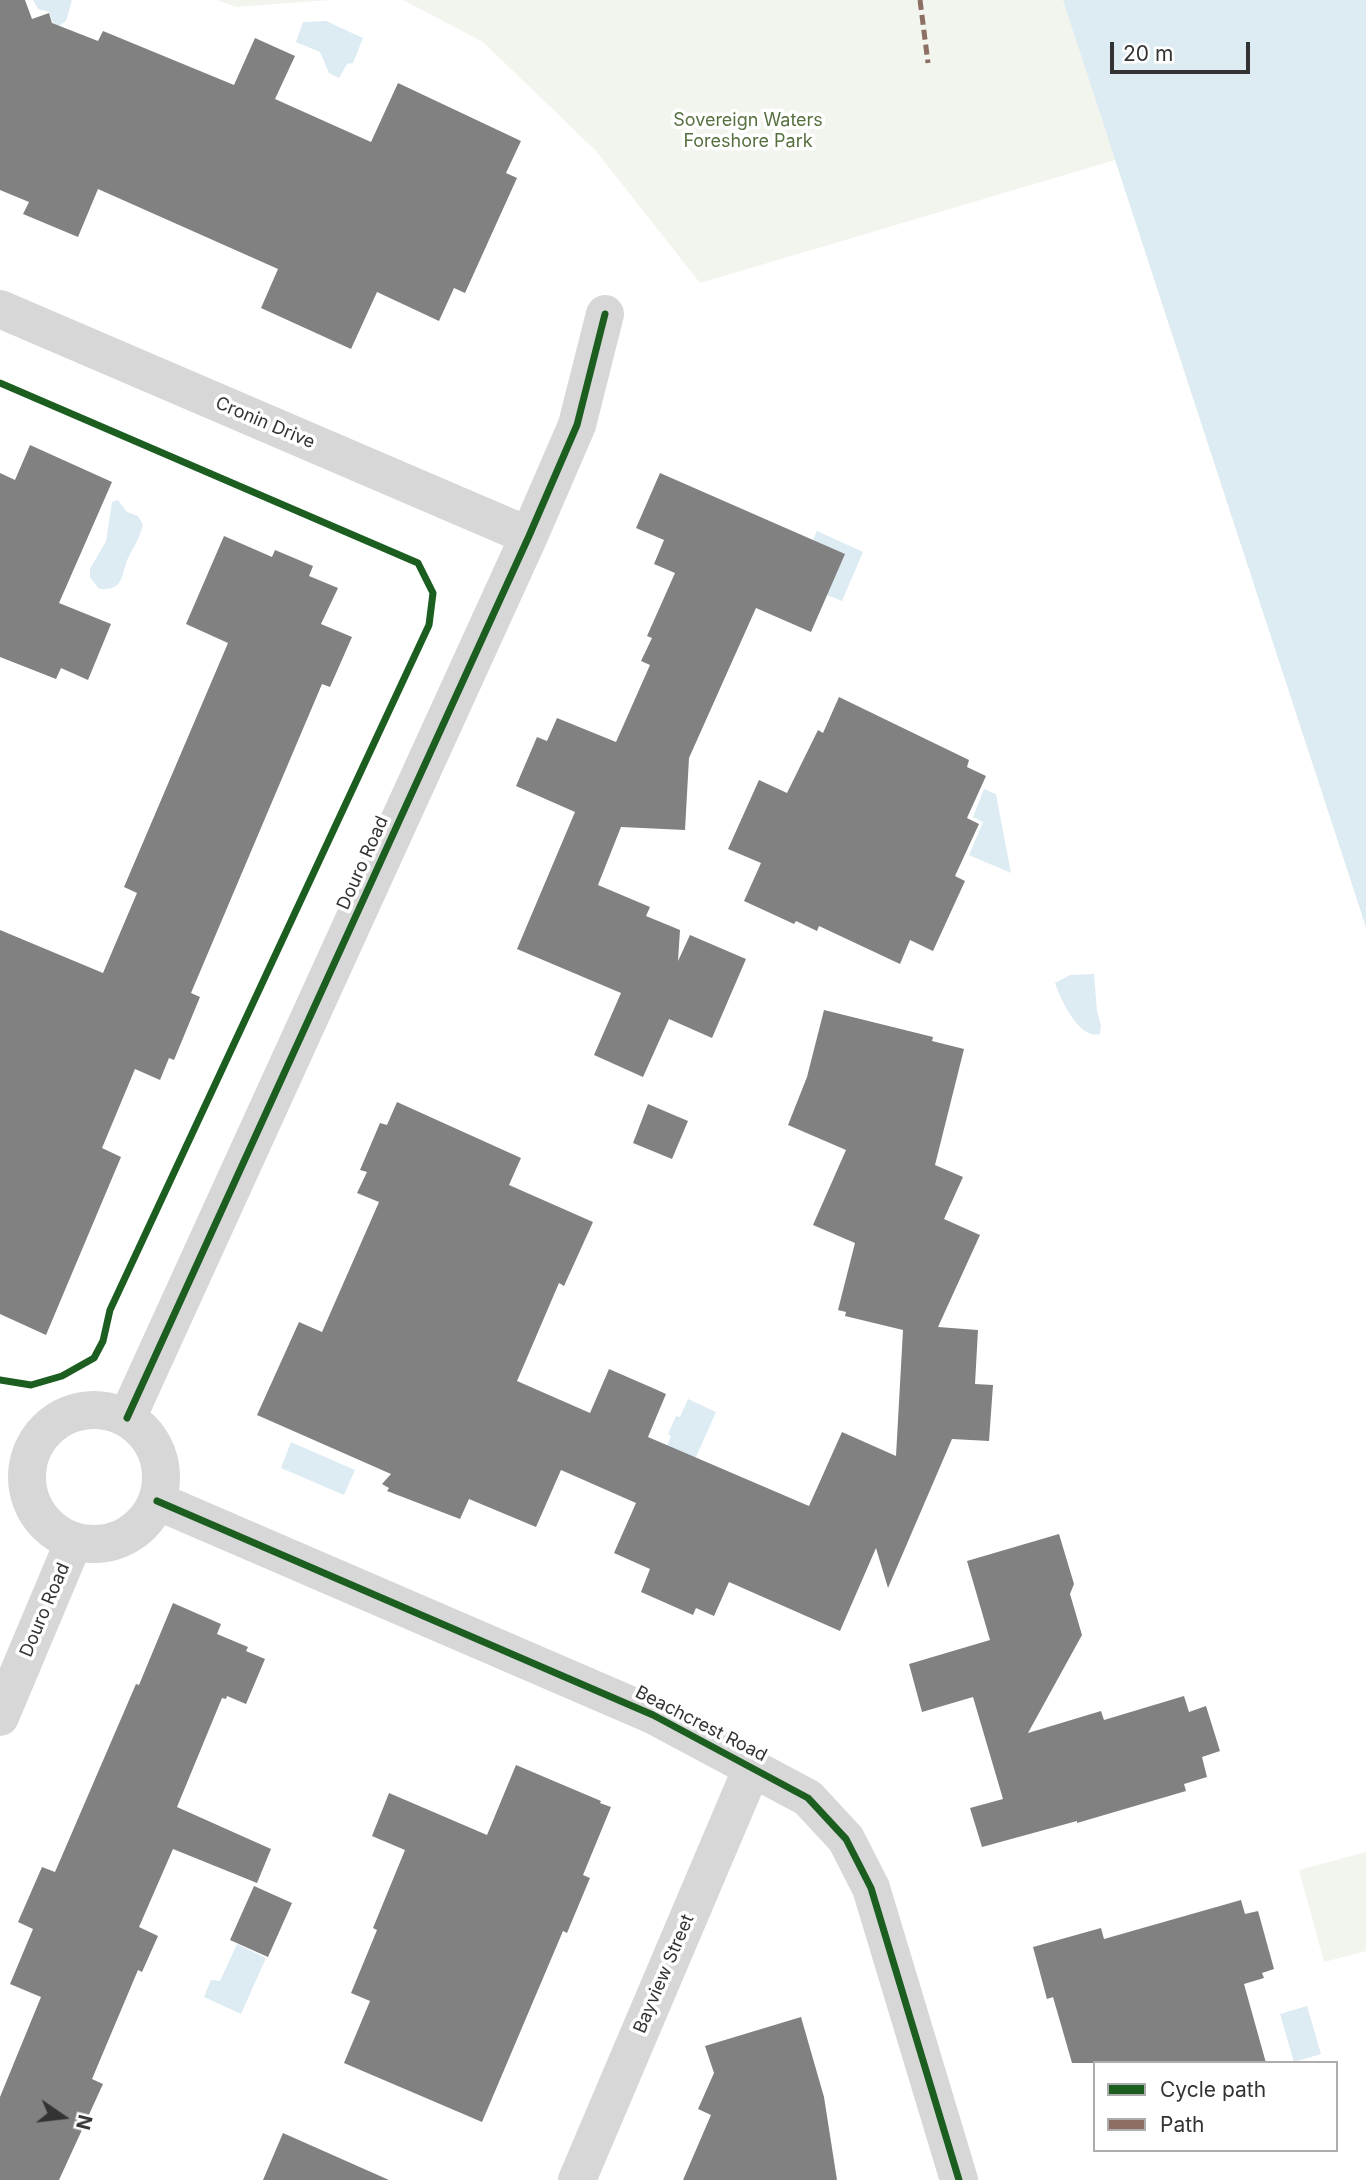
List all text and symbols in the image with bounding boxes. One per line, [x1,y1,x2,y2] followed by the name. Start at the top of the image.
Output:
[1114,28,1254,72] scale bar
[1123,41,1173,66] text: 20 m
[673,110,823,152] park label: Sovereign Waters Foreshore Park
[212,392,318,454] street label: Cronin Drive
[333,813,393,913] street label: Douro Road
[15,1560,75,1660] street label: Douro Road
[632,1682,770,1766] street label: Beachcrest Road
[629,1911,699,2037] street label: Bayview Street
[1093,2061,1338,2152] legend
[1160,2077,1266,2102] text: Cycle path
[28,2082,98,2152] north arrow
[71,2112,97,2132] text: N
[1160,2112,1205,2137] text: Path

